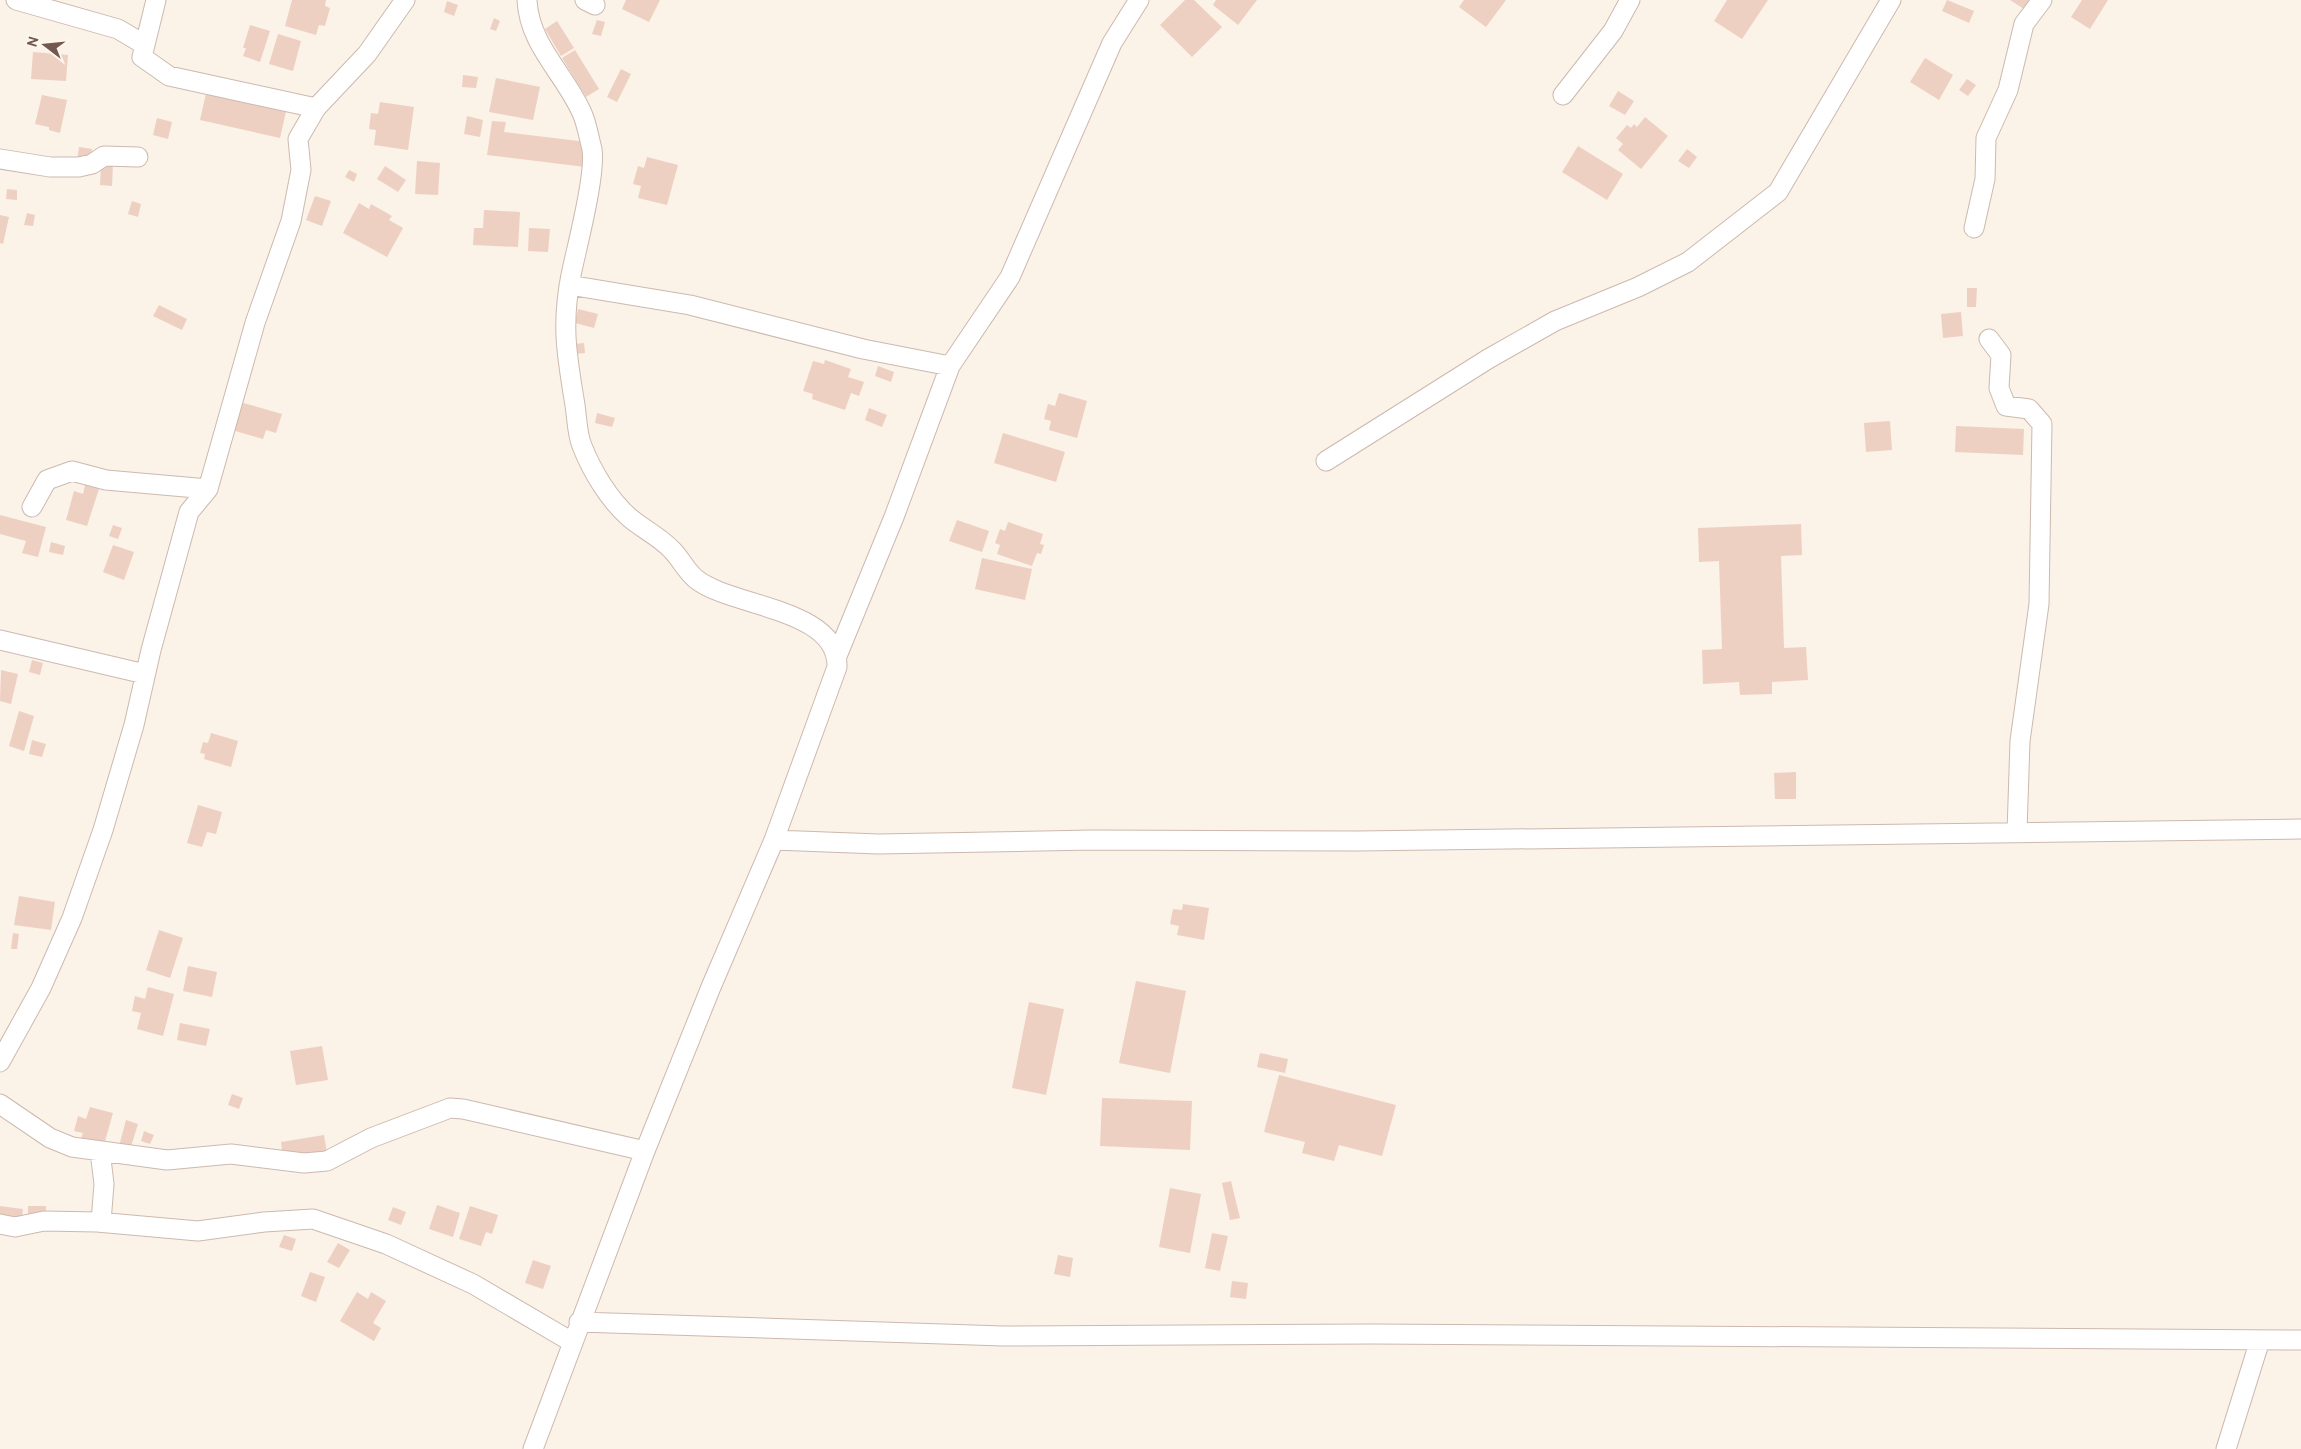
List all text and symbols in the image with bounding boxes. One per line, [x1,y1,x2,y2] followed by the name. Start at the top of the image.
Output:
[20,20,70,70] north arrow
[24,35,44,49] text: N

